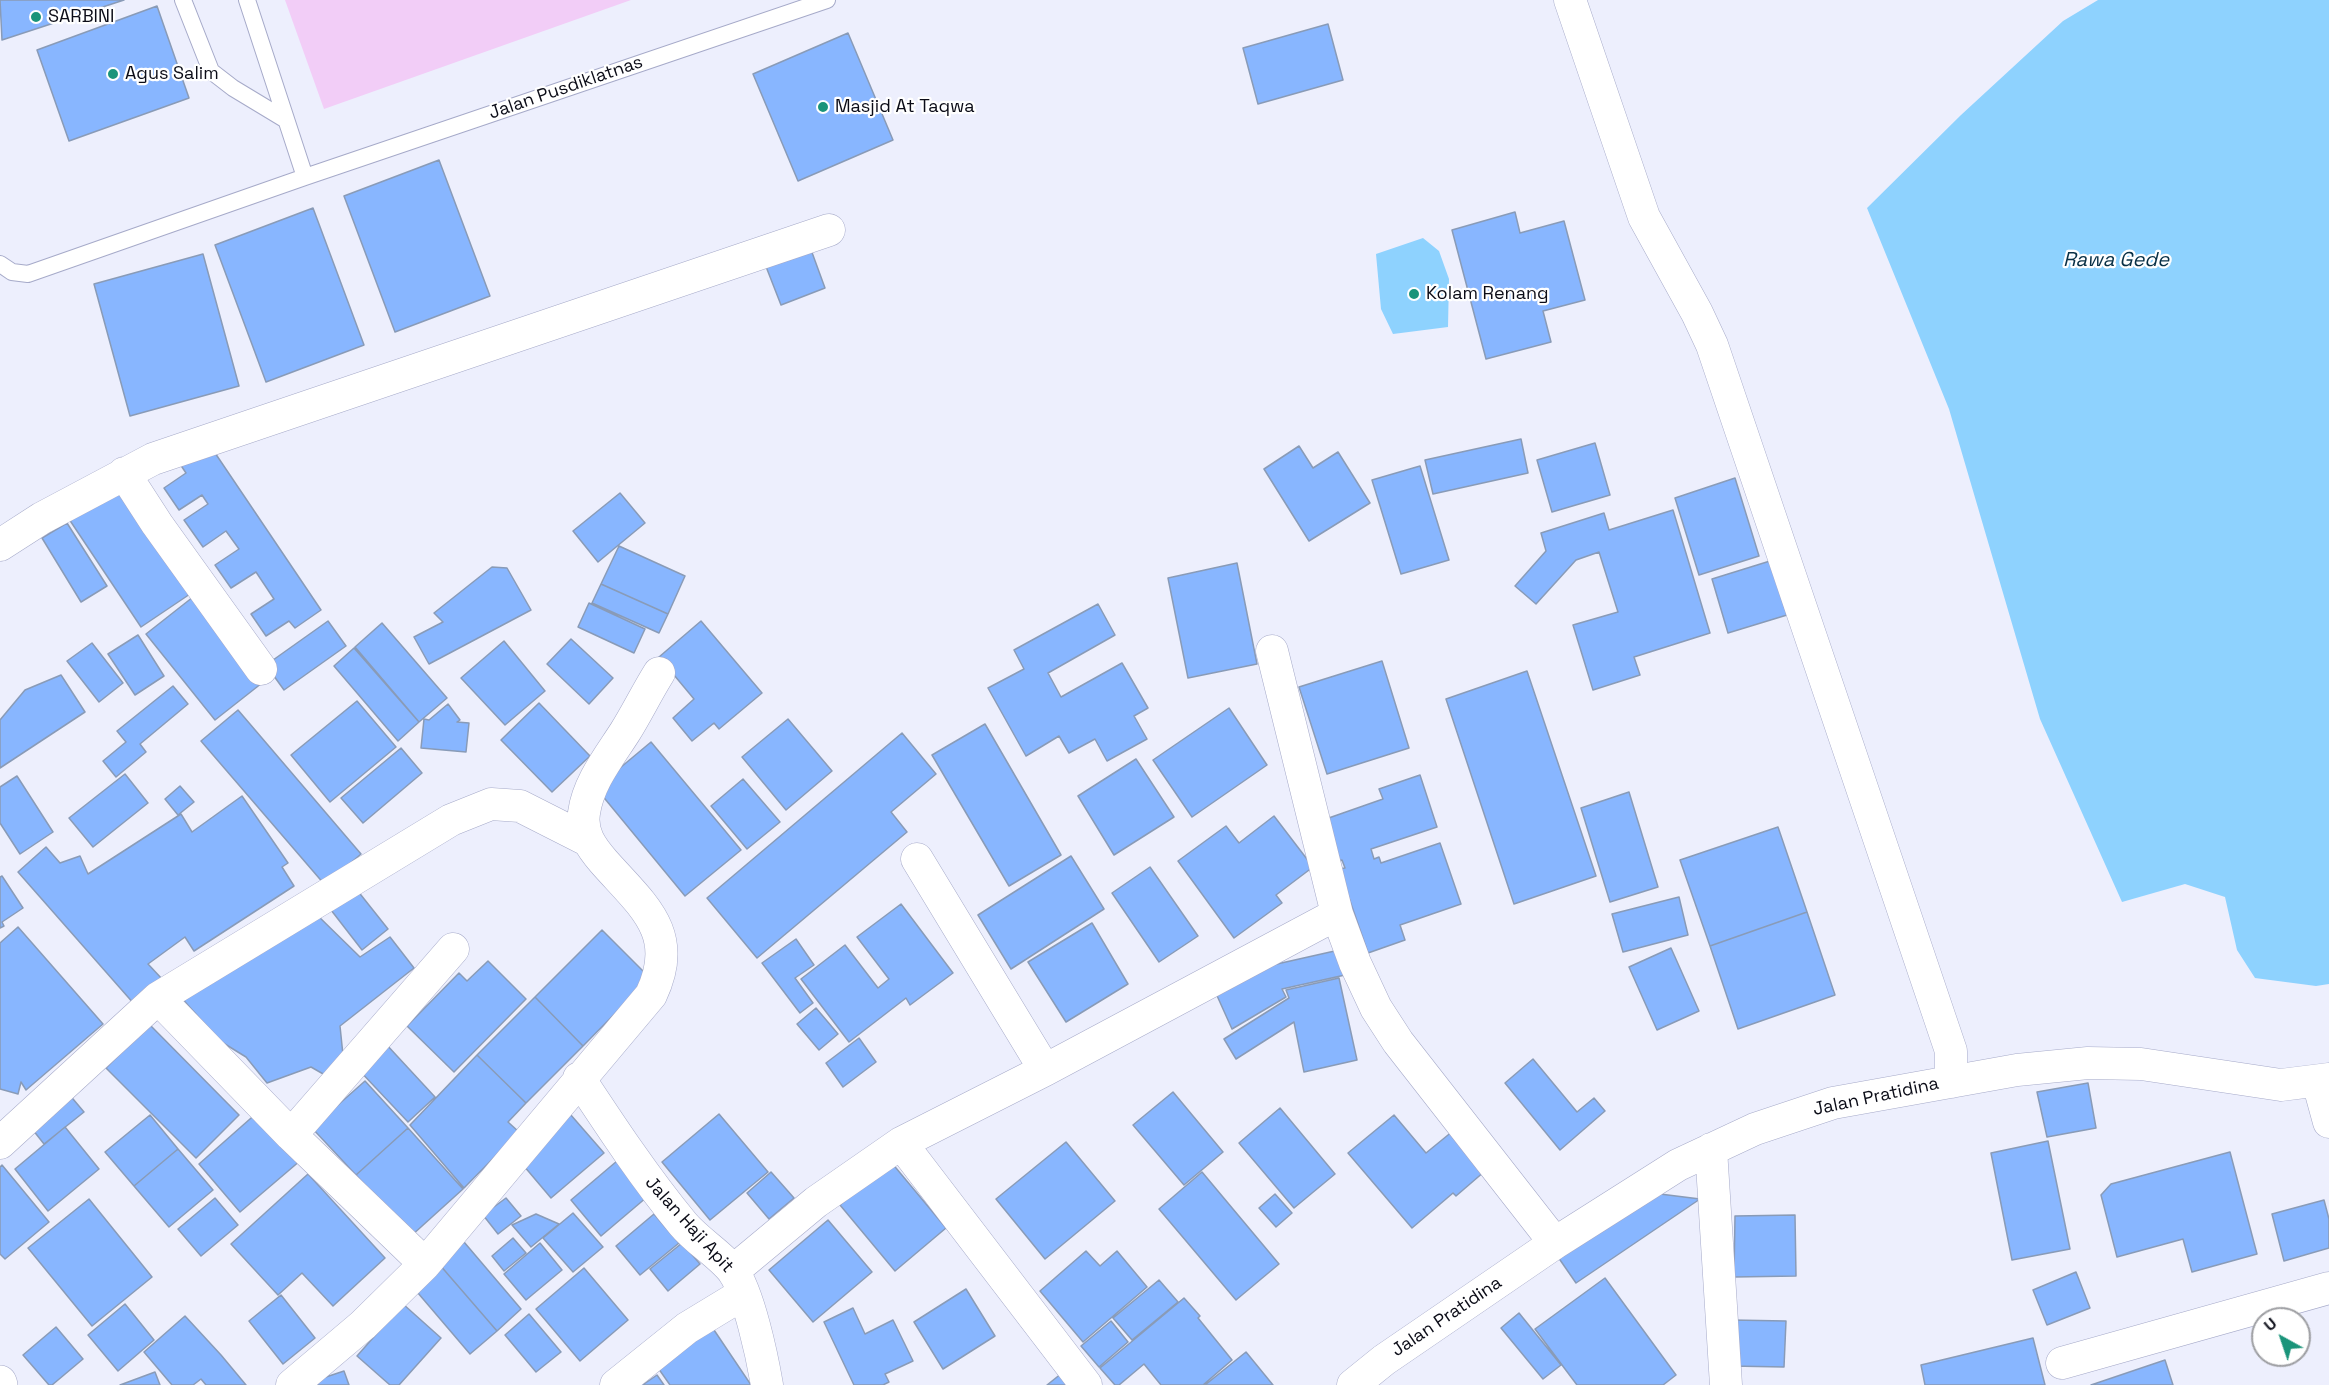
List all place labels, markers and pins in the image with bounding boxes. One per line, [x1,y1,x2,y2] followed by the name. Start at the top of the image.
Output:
[48,6,114,28] place label: SARBINI
[29,10,43,24] marker: SARBINI
[125,63,219,85] place label: Agus Salim
[106,67,120,81] marker: Agus Salim
[835,96,975,118] place label: Masjid At Taqwa
[816,100,830,114] marker: Masjid At Taqwa
[1426,283,1549,305] place label: Kolam Renang
[1407,287,1421,301] marker: Kolam Renang

